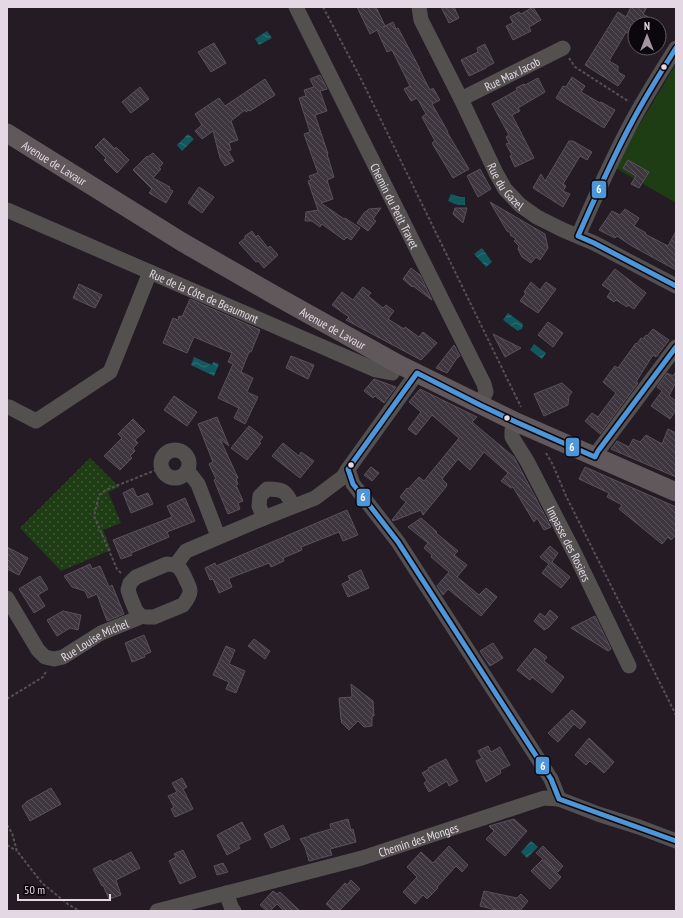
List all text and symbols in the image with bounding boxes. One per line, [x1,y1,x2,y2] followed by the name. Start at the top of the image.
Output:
[627,16,667,56] north arrow
[644,19,650,33] text: N
[482,53,542,94] street label: Rue Max Jacob
[659,62,669,72] unlabelled marker
[19,137,90,189] street label: Avenue de Lavaur
[367,160,423,252] street label: Chemin du Petit Travet
[485,160,527,213] street label: Rue du Gazel
[591,180,607,199] line badge: 6
[596,182,602,196] text: 6
[147,265,262,326] street label: Rue de la Côte de Beaumont
[297,303,369,353] street label: Avenue de Lavaur
[502,413,512,423] unlabelled marker
[565,437,580,457] line badge: 6
[569,440,575,454] text: 6
[346,460,356,470] unlabelled marker
[356,488,371,507] line badge: 6
[360,490,366,504] text: 6
[544,503,595,584] street label: Impasse des Rosiers
[58,615,131,664] street label: Rue Louise Michel
[535,756,550,775] line badge: 6
[540,759,546,773] text: 6
[376,819,460,860] street label: Chemin des Monges
[18,876,110,902] scale bar
[24,882,45,897] text: 50 m

